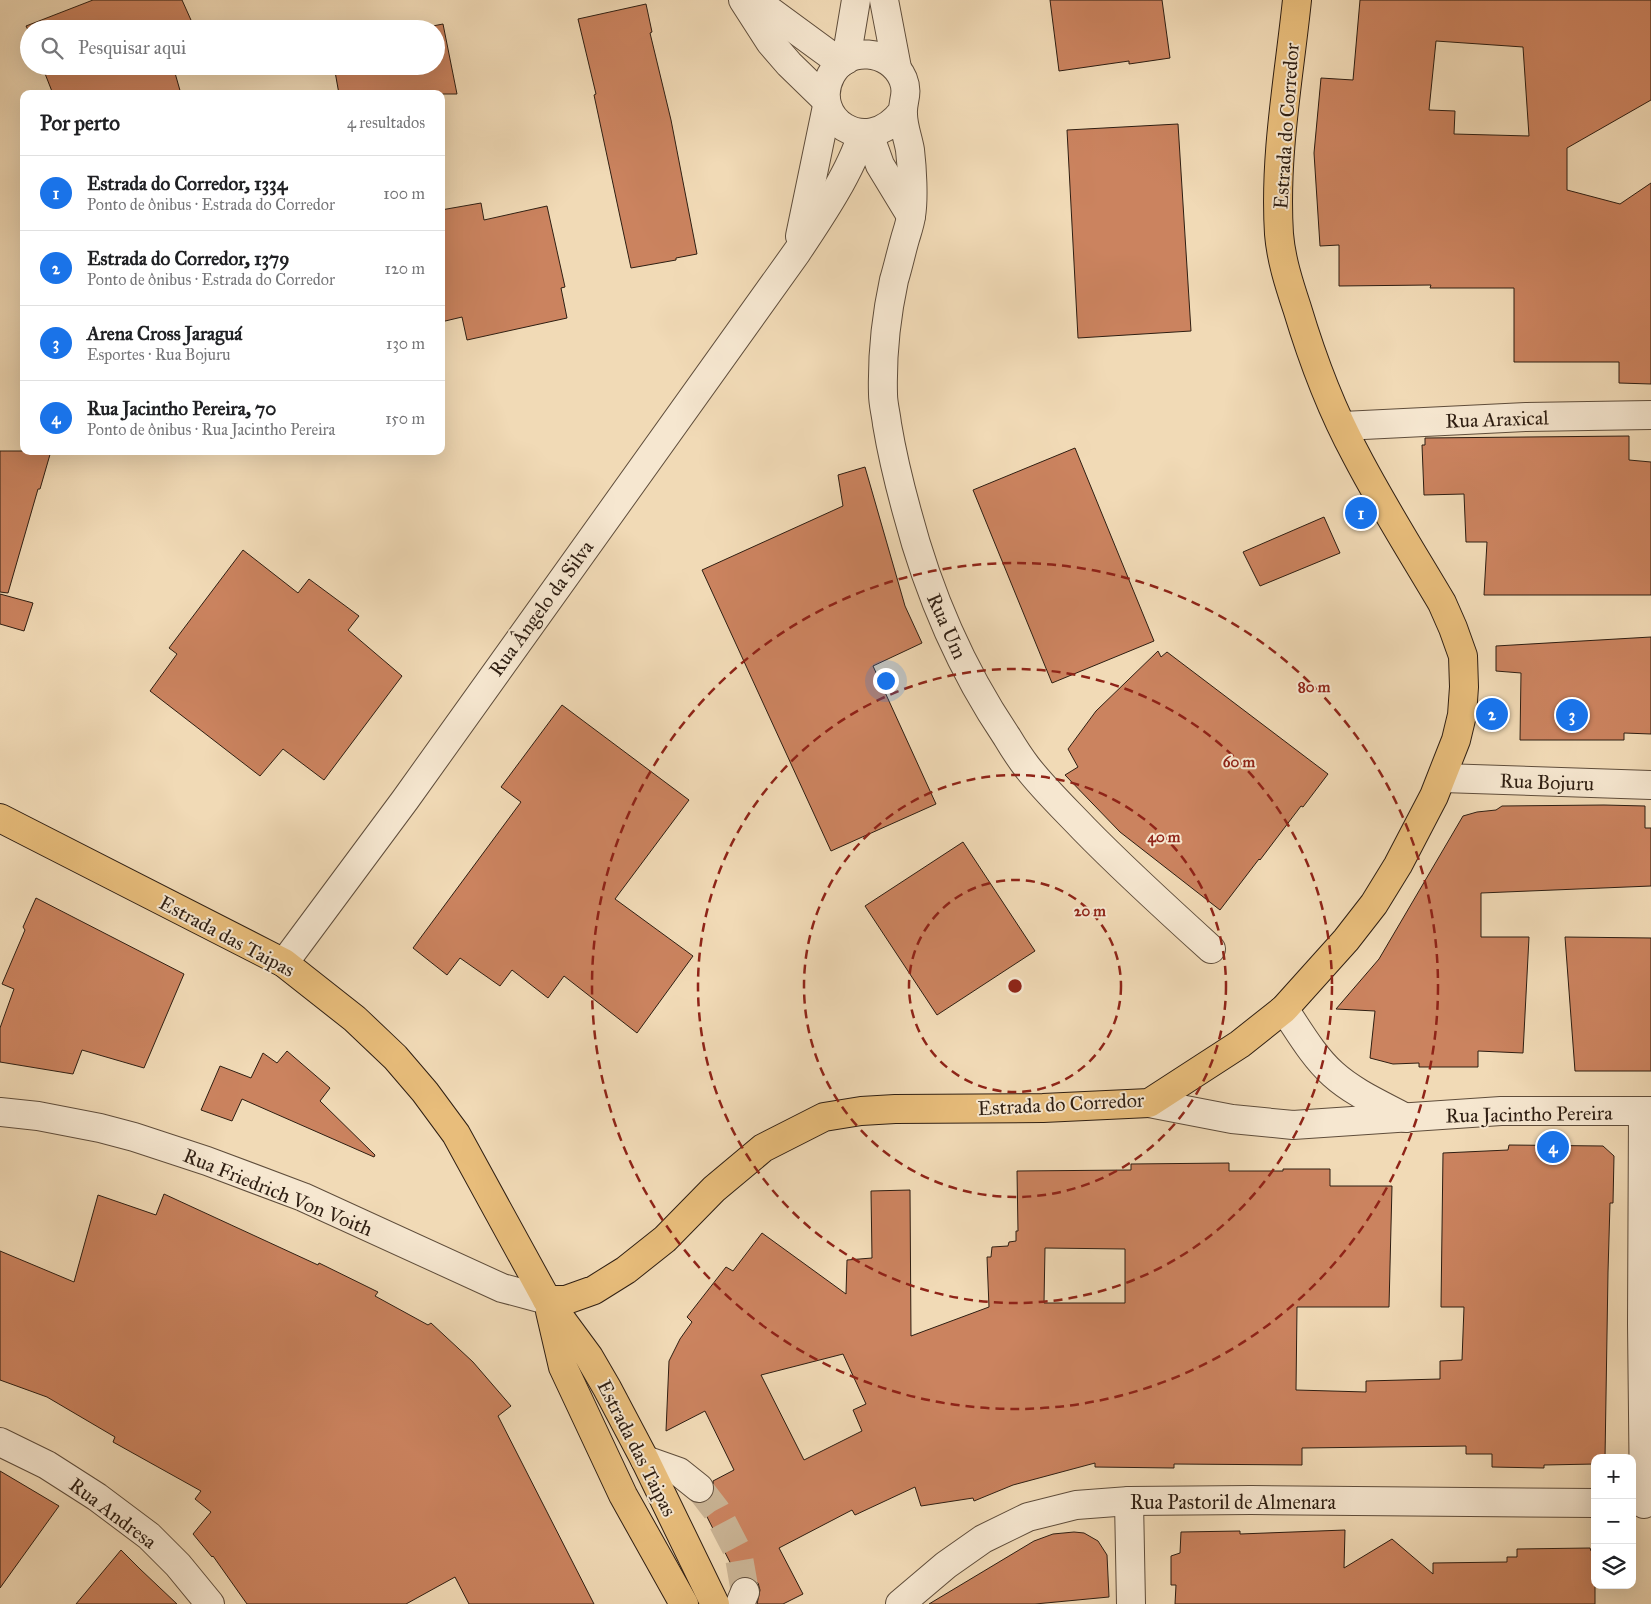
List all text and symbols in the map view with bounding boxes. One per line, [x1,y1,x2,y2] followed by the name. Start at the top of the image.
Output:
[20,20,445,75] search box
[38,34,66,62] icon: search
[78,36,186,59] text: Pesquisar aqui
[1268,42,1304,210] street label: Estrada do Corredor
[40,110,120,136] text: Por perto
[347,113,425,132] text: 4 resultados
[87,172,287,195] text: Estrada do Corredor, 1334
[53,184,59,203] text: 1
[383,184,425,203] text: 100 m
[87,195,335,214] text: Ponto de ônibus · Estrada do Corredor
[87,247,289,270] text: Estrada do Corredor, 1379
[52,259,60,278] text: 2
[385,259,425,278] text: 120 m
[87,270,335,289] text: Ponto de ônibus · Estrada do Corredor
[87,322,242,345] text: Arena Cross Jaraguá
[53,334,59,353] text: 3
[386,334,425,353] text: 130 m
[87,345,231,364] text: Esportes · Rua Bojuru
[87,397,276,420] text: Rua Jacintho Pereira, 70
[1445,405,1550,433] street label: Rua Araxical
[52,409,60,428] text: 4
[385,409,425,428] text: 150 m
[87,420,335,439] text: Ponto de ônibus · Rua Jacintho Pereira
[1345,494,1377,532] pin: 1
[483,534,599,681] street label: Rua Ângelo da Silva
[922,589,972,663] street label: Rua Um
[873,668,899,694] your location
[1298,678,1331,696] text: 80 m
[1476,695,1508,733] pin: 2
[1556,696,1588,734] pin: 3
[1223,753,1256,771] text: 60 m
[1499,768,1595,796] street label: Rua Bojuru
[1148,828,1181,847] text: 40 m
[155,890,299,982] street label: Estrada das Taipas
[1074,902,1106,920] text: 20 m
[1006,977,1024,995] centre of rings
[977,1088,1145,1120] street label: Estrada do Corredor
[1445,1101,1613,1128] street label: Rua Jacintho Pereira
[1537,1128,1569,1166] pin: 4
[180,1143,376,1241] street label: Rua Friedrich Von Voith
[592,1376,682,1520] street label: Estrada das Taipas
[1591,1454,1636,1589] map controls
[1591,1454,1636,1499] button: +
[65,1472,162,1554] street label: Rua Andresa
[1130,1490,1337,1514] street label: Rua Pastoril de Almenara
[1591,1499,1636,1544] button: −
[1591,1544,1636,1589] button: layers

